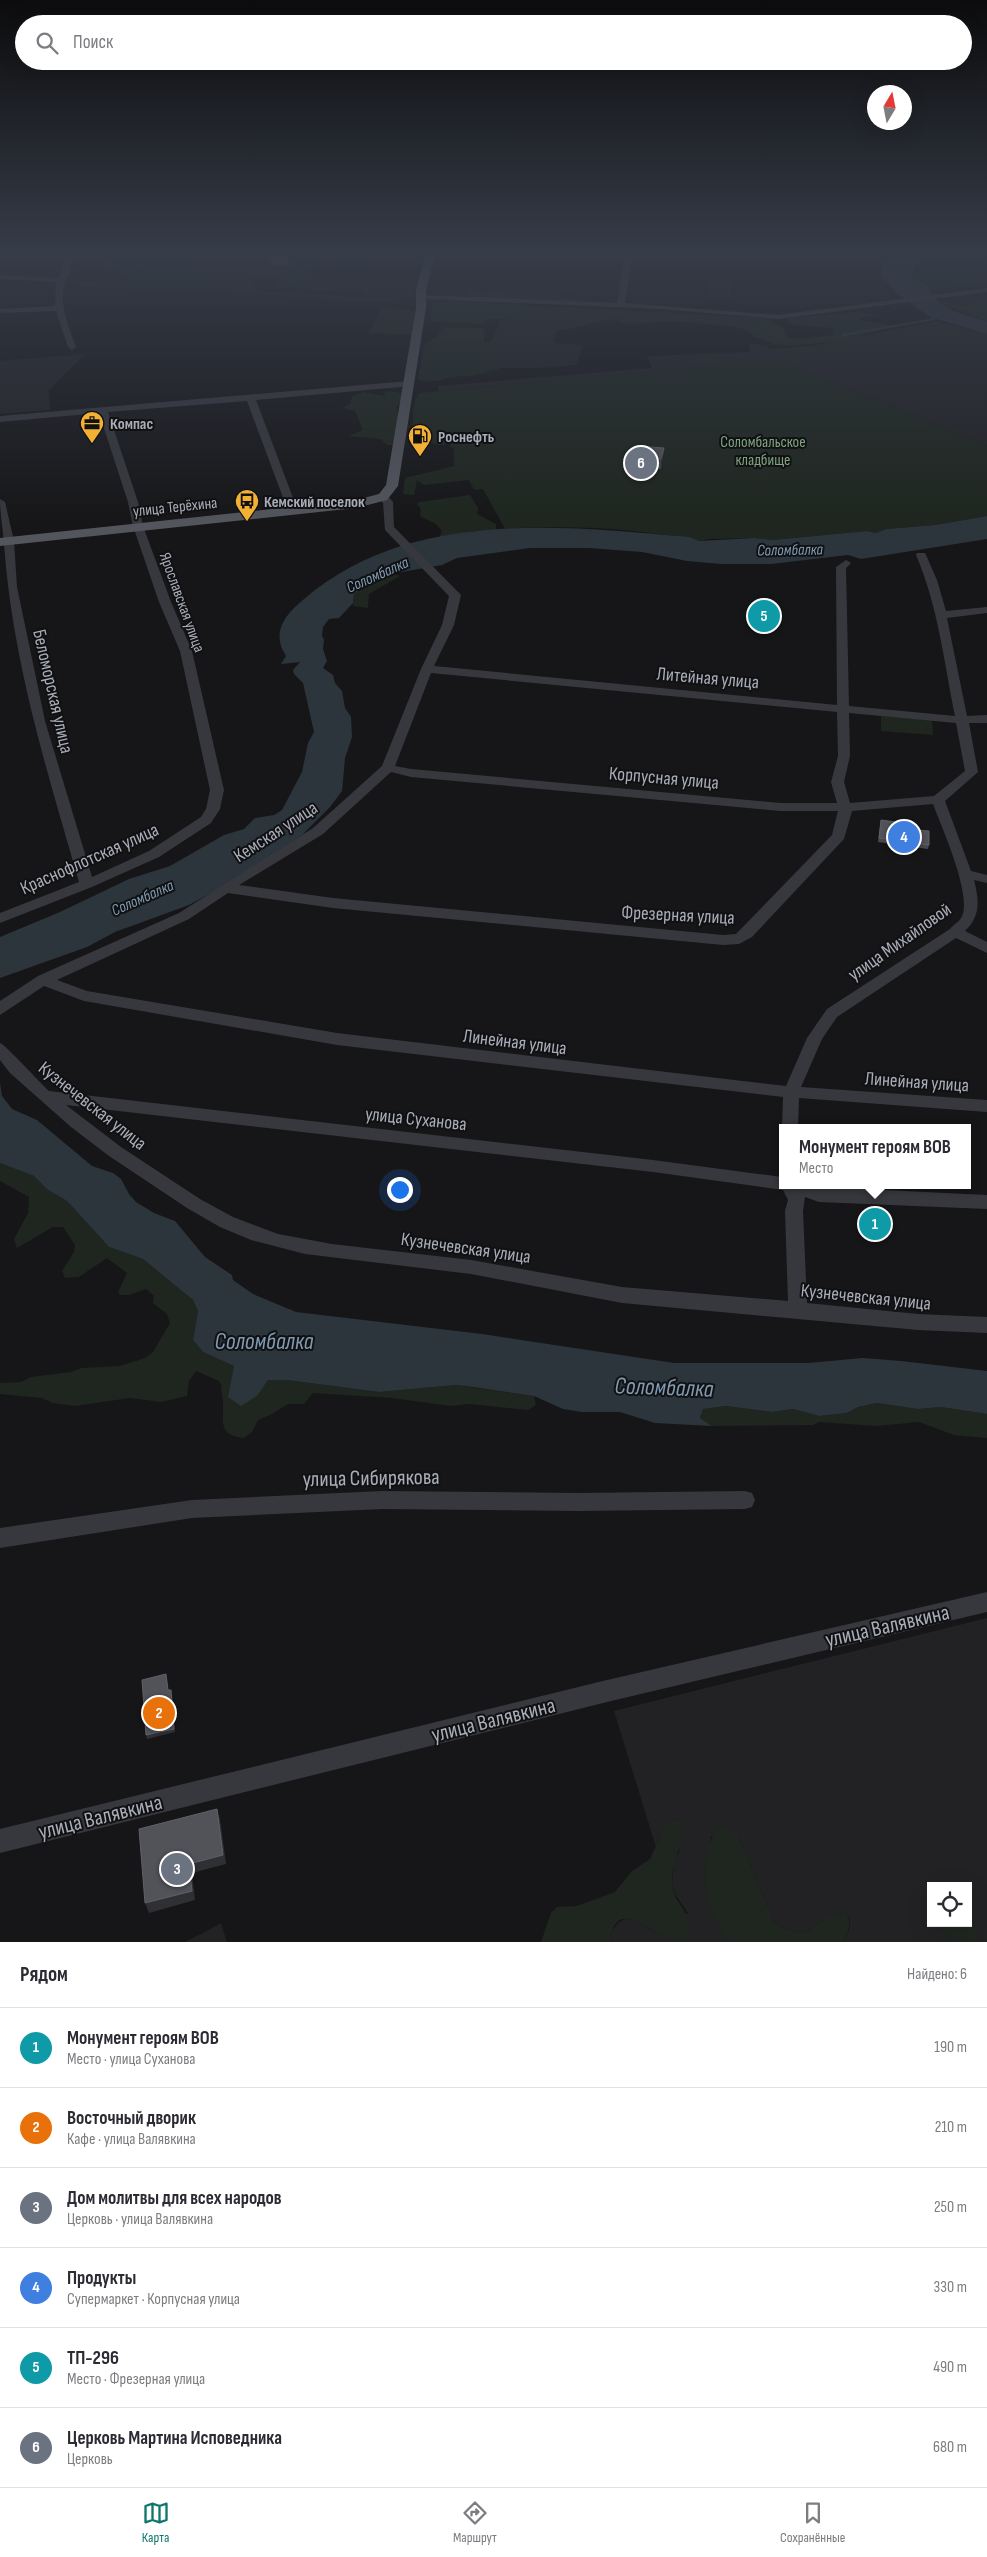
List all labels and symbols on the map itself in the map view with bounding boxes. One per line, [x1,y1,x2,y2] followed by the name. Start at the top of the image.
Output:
[867,85,912,130] north arrow
[79,410,105,444] office icon: Компас
[110,415,153,434] place label: Компас
[407,423,433,457] fuel station icon: Роснефть
[438,428,495,447] place label: Роснефть
[720,433,806,470] park label: Соломбальское кладбище
[625,444,657,482] pin: 6
[234,488,260,522] bus stop icon: Кемский поселок
[264,493,365,512] place label: Кемский поселок
[132,494,218,521] street label: улица Терёхина
[757,540,824,561] water label: Соломбалка
[155,550,208,655] street label: Ярославская улица
[344,553,412,597] water label: Соломбалка
[748,597,780,635] pin: 5
[27,627,78,756] street label: Беломорская улица
[656,663,760,694] street label: Литейная улица
[608,762,720,795] street label: Корпусная улица
[230,797,322,868] street label: Кемская улица
[888,818,920,856] pin: 4
[17,819,162,900] street label: Краснофлотская улица
[109,876,177,920] water label: Соломбалка
[844,898,956,986] street label: улица Михайловой
[621,901,735,930] street label: Фрезерная улица
[462,1025,568,1060] street label: Линейная улица
[33,1057,151,1156] street label: Кузнечевская улица
[864,1067,970,1098] street label: Линейная улица
[364,1103,468,1136] street label: улица Суханова
[387,1177,413,1203] your location
[859,1205,891,1243] pin: 1
[399,1228,532,1269] street label: Кузнечевская улица
[800,1279,932,1316] street label: Кузнечевская улица
[215,1327,314,1356] water label: Соломбалка
[614,1371,714,1404] water label: Соломбалка
[302,1464,440,1493] street label: улица Сибирякова
[823,1599,952,1654] street label: улица Валявкина
[429,1692,558,1749] street label: улица Валявкина
[143,1694,175,1732] pin: 2
[36,1789,165,1846] street label: улица Валявкина
[161,1850,193,1888] pin: 3

